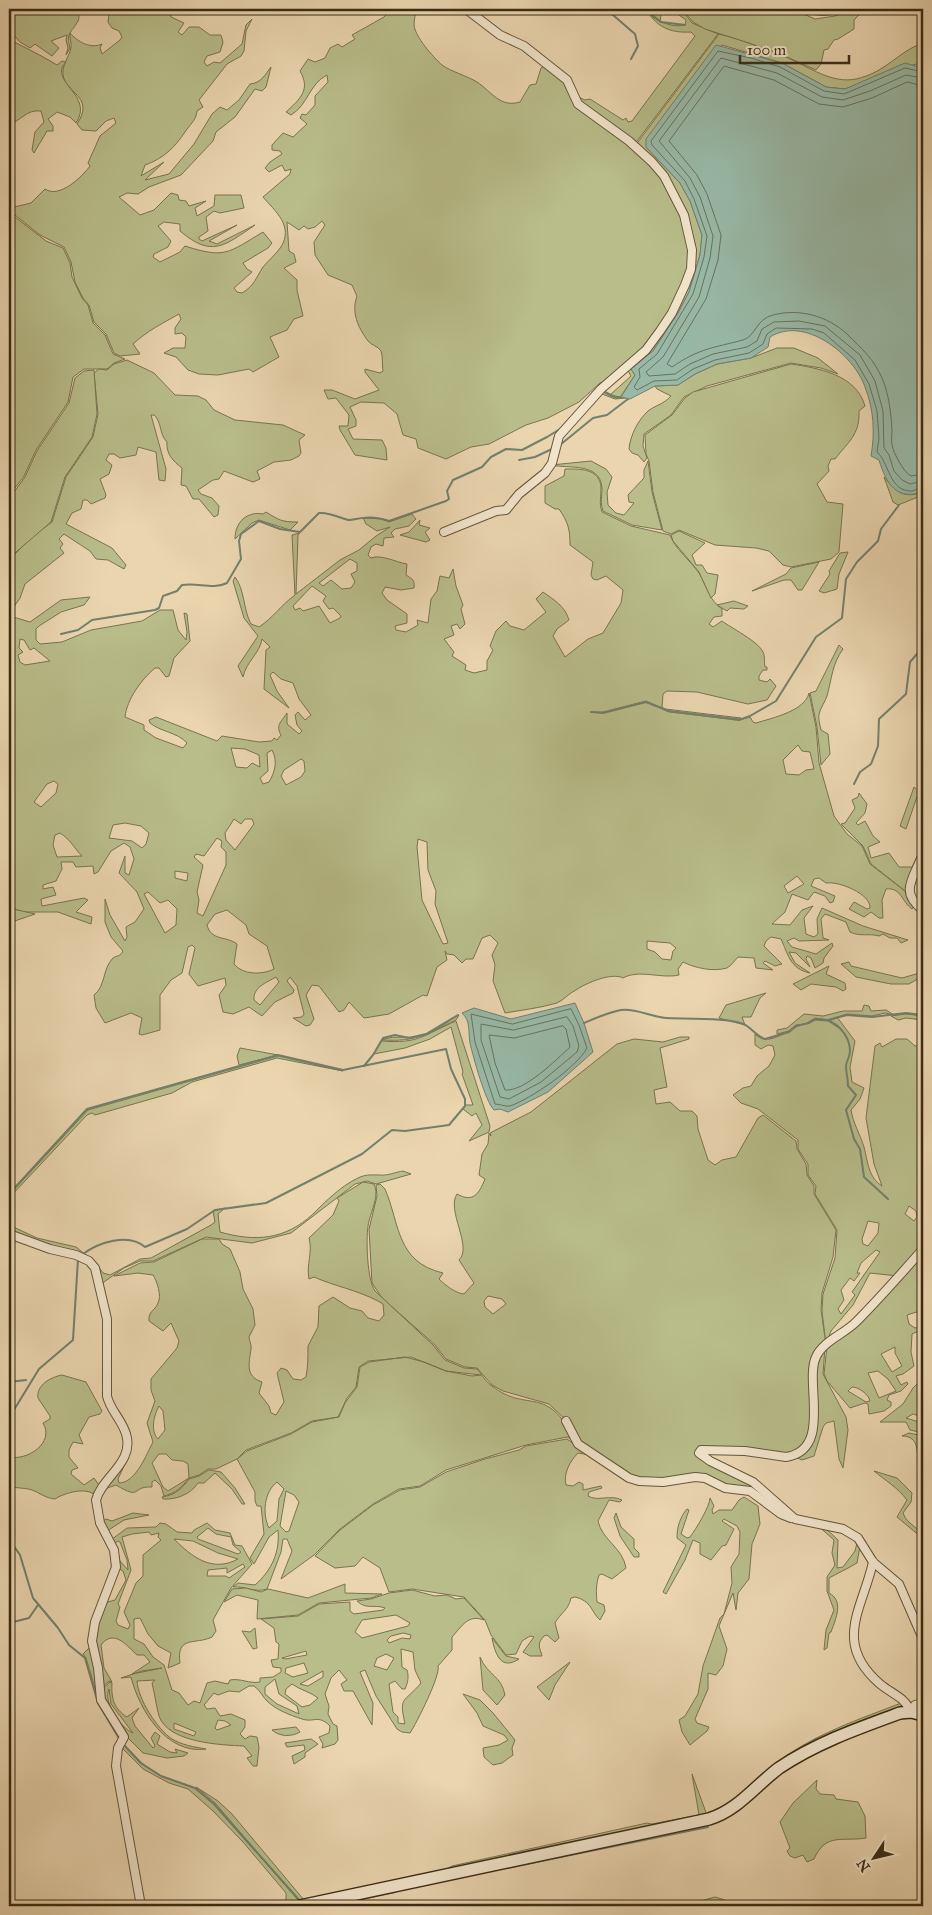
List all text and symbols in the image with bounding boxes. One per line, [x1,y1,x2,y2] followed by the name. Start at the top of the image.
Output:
[740,32,848,64] scale bar
[747,41,787,59] text: 100 m
[850,1832,900,1882] north arrow
[853,1855,874,1875] text: N

